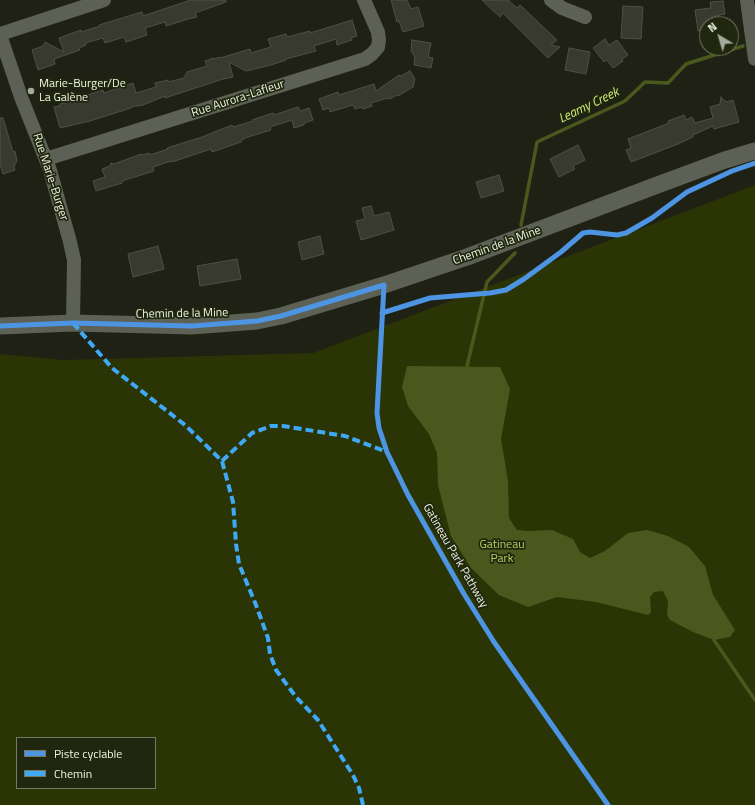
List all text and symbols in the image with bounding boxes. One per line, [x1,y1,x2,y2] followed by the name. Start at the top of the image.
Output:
[699,16,739,56] north arrow
[704,19,720,36] text: N
[39,77,126,105] place label: Marie-Burger/De La Galène
[190,77,286,121] street label: Rue Aurora-Lafleur
[556,85,622,127] water label: Leamy Creek
[26,86,36,96] marker: Marie-Burger/De La Galène
[29,132,71,222] street label: Rue Marie-Burger
[451,223,543,269] street label: Chemin de la Mine
[136,306,228,322] street label: Chemin de la Mine
[419,501,491,611] street label: Gatineau Park Pathway
[479,538,525,566] park label: Gatineau Park
[16,737,156,789] legend
[54,744,122,763] text: Piste cyclable
[54,764,92,783] text: Chemin

